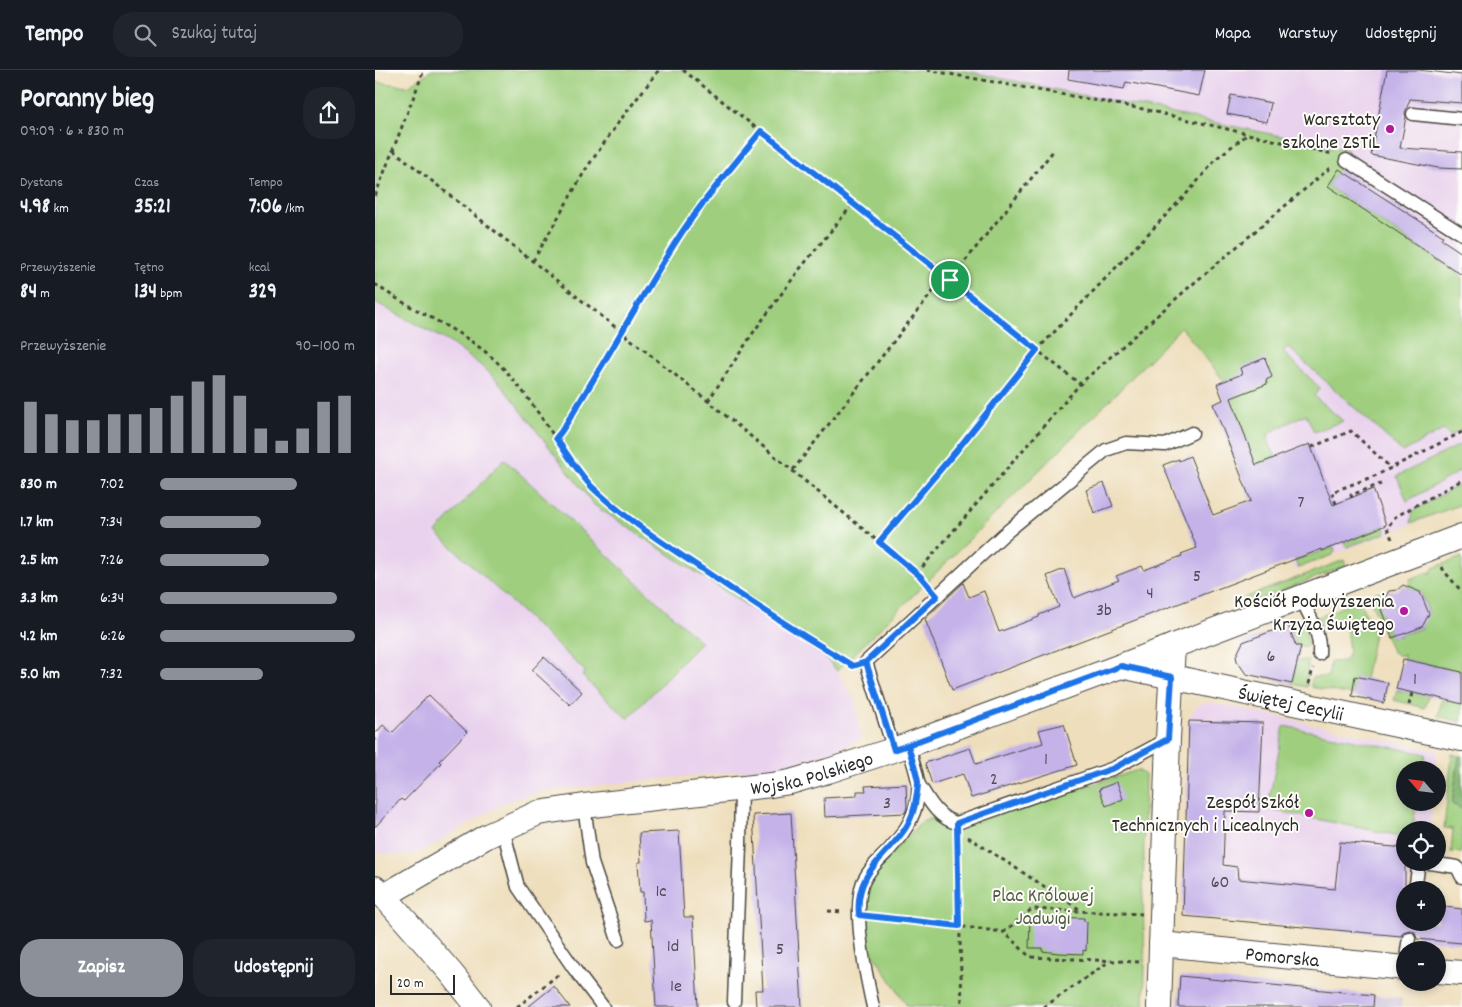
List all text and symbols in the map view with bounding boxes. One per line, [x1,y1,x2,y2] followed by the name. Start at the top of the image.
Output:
[113,12,463,57] search box
[25,18,83,52] text: Tempo
[131,21,159,49] icon: search
[171,21,257,48] text: Szukaj tutaj
[1215,22,1251,47] text: Mapa
[1279,22,1337,47] text: Warstwy
[1365,22,1437,47] text: Udostępnij
[20,81,154,121] text: Poranny bieg
[303,87,355,139] button: share
[1282,107,1381,158] place label: Warsztaty szkolne ZSTiL
[20,120,124,143] text: 09:09 · 6 × 830 m
[1384,123,1396,135] marker: Warsztaty szkolne ZSTiL
[20,173,63,193] text: Dystans
[134,173,159,193] text: Czas
[249,173,283,193] text: Tempo
[20,193,50,223] text: 4.98
[134,193,171,223] text: 35:21
[249,193,282,223] text: 7:06
[50,199,69,219] text: km
[282,199,304,219] text: /km
[20,258,96,278] text: Przewyższenie
[134,258,164,278] text: Tętno
[249,258,270,278] text: kcal
[929,259,971,301] pin
[936,266,964,294] icon: arrive
[20,278,37,308] text: 84
[134,278,157,308] text: 134
[249,278,277,308] text: 329
[37,284,50,304] text: m
[157,284,182,304] text: bpm
[20,335,106,358] text: Przewyższenie
[295,335,355,358] text: 90–100 m
[20,473,57,496] text: 830 m
[100,473,125,496] text: 7:02
[1298,491,1305,516] house number: 7
[20,511,54,534] text: 1.7 km
[100,511,123,534] text: 7:34
[20,549,58,572] text: 2.5 km
[100,549,124,572] text: 7:26
[1193,565,1201,590] house number: 5
[1146,582,1154,607] house number: 4
[20,587,58,610] text: 3.3 km
[100,587,124,610] text: 6:34
[1234,589,1395,640] place label: Kościół Podwyższenia Krzyża Świętego
[1096,599,1112,624] house number: 3b
[1398,605,1410,617] marker: Kościół Podwyższenia Krzyża Świętego
[20,625,58,648] text: 4.2 km
[100,625,125,648] text: 6:26
[1267,645,1275,670] house number: 6
[20,663,60,686] text: 5.0 km
[100,663,123,686] text: 7:32
[1413,668,1417,693] house number: 1
[1235,681,1346,730] street label: Świętej Cecylii
[749,746,877,804] street label: Wojska Polskiego
[1044,748,1048,773] house number: 1
[1396,761,1446,811] north arrow
[1396,761,1446,991] map controls
[990,768,998,793] house number: 2
[1112,790,1299,841] place label: Zespół Szkół Technicznych i Licealnych
[883,792,891,817] house number: 3
[1303,807,1315,819] marker: Zespół Szkół Technicznych i Licealnych
[1396,821,1446,871] button: locate
[1211,871,1229,896] house number: 60
[655,880,667,905] house number: 1c
[1396,881,1446,931] button: +
[992,883,1094,934] park label: Plac Królowej Jadwigi
[667,935,679,960] house number: 1d
[776,938,784,963] house number: 5
[20,939,183,997] button: Zapisz
[193,939,355,997] button: Udostępnij
[1244,941,1321,977] street label: Pomorska
[1396,941,1446,991] button: −
[390,972,455,995] scale bar
[397,974,424,994] text: 20 m
[670,975,682,1000] house number: 1e

